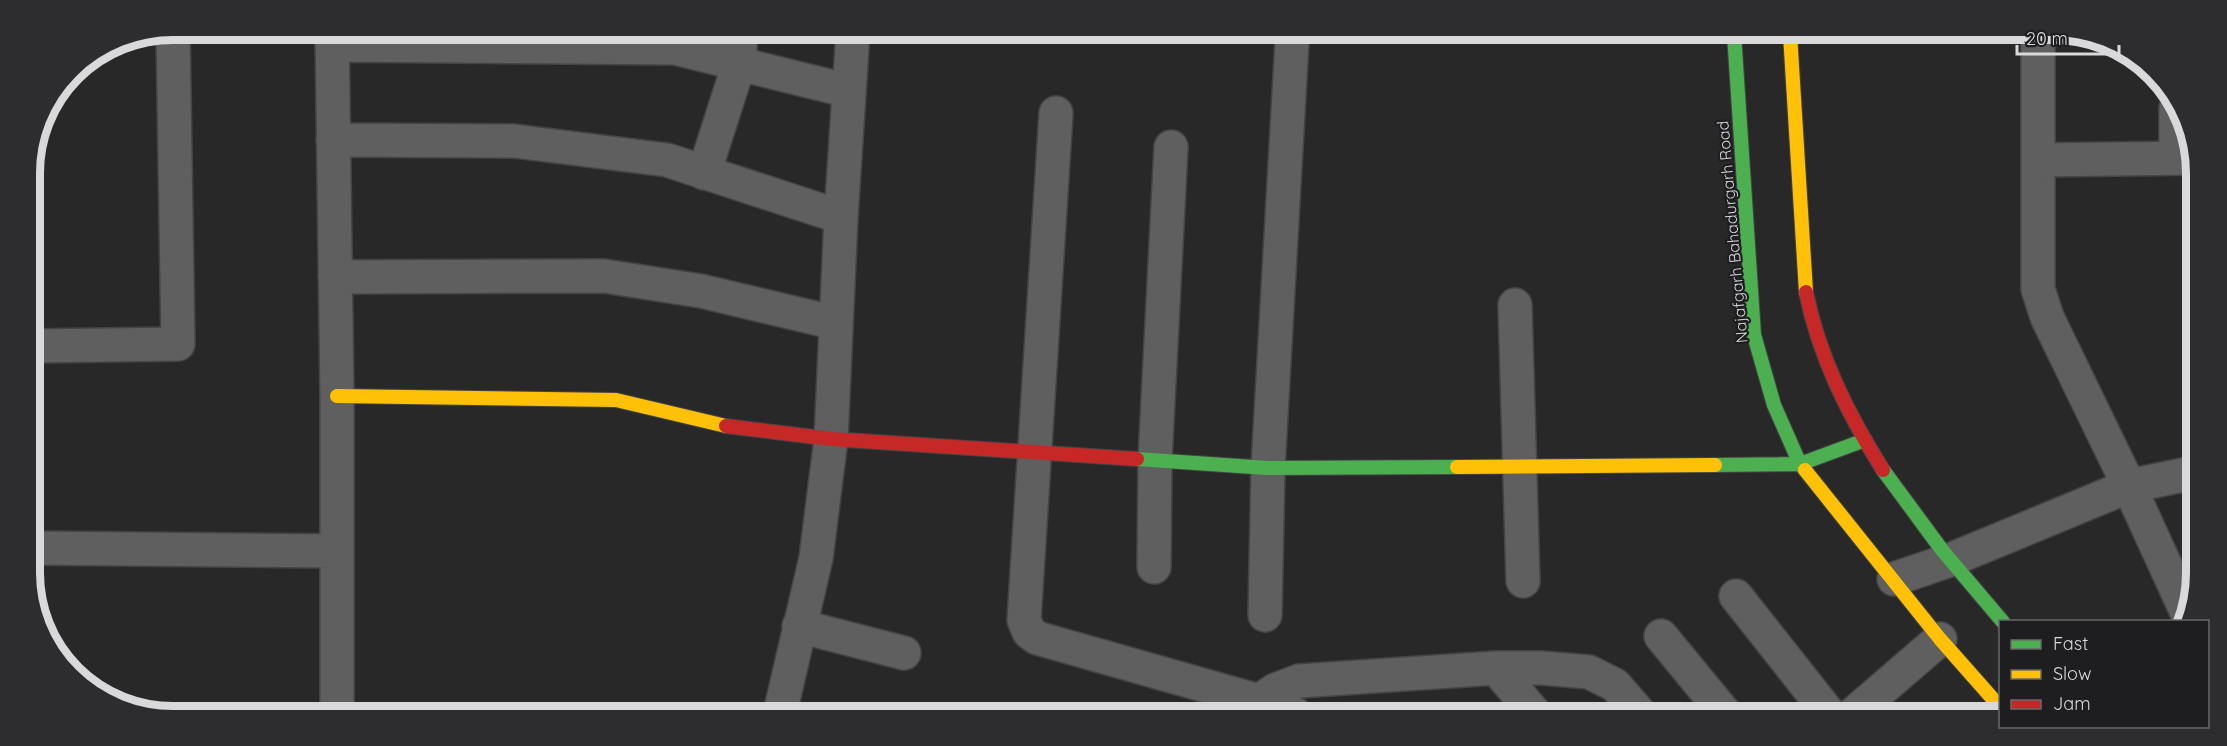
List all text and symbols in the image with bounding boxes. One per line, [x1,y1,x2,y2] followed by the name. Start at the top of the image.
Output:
[2017,18,2119,56] scale bar
[2026,27,2068,50] text: 20 m
[1712,120,1752,344] street label: Najafgarh Bahadurgarh Road
[1999,620,2209,728] legend
[2053,632,2088,655] text: Fast
[2053,662,2091,685] text: Slow
[2053,692,2091,715] text: Jam

